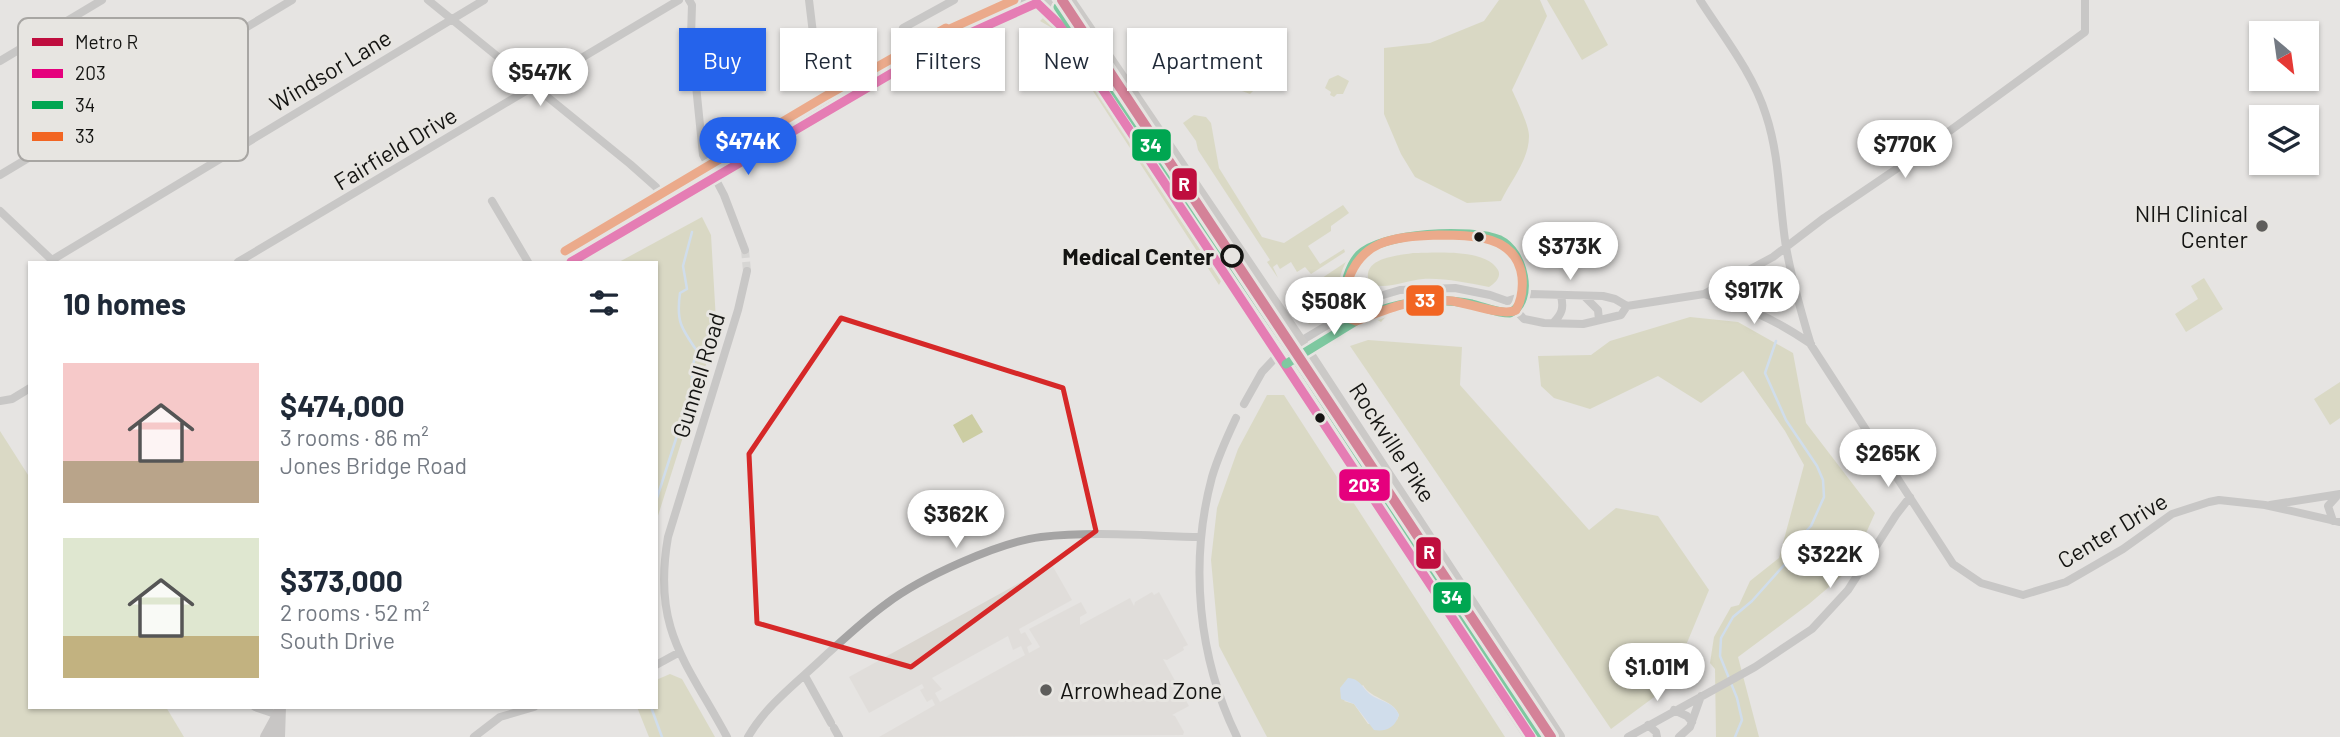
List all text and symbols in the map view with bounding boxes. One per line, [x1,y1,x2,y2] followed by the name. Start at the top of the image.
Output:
[18,18,248,161] legend
[2249,21,2319,91] north arrow
[2249,21,2319,175] map controls
[264,23,396,117] street label: Windsor Lane
[679,28,766,91] chip: Buy
[780,28,877,91] chip: Rent
[891,28,1005,91] chip: Filters
[1019,28,1113,91] chip: New
[1127,28,1287,91] chip: Apartment
[75,30,138,53] text: Metro R
[491,48,589,108] pin: $547K
[508,57,572,85] text: $547K
[75,61,106,84] text: 203
[75,93,95,116] text: 34
[328,100,462,196] street label: Fairfield Drive
[2249,105,2319,175] button: layers
[699,118,797,177] pin: $474K
[1856,120,1954,180] pin: $770K
[75,124,95,147] text: 33
[715,126,781,154] text: $474K
[1131,128,1172,162] line badge: 34
[1873,129,1937,157] text: $770K
[1140,133,1162,156] text: 34
[1171,167,1198,201] line badge: R
[1178,172,1190,195] text: R
[2135,199,2249,253] place label: NIH Clinical Center
[2254,218,2270,234] marker: NIH Clinical Center
[1521,222,1619,282] pin: $373K
[1472,230,1486,244] unlabelled marker
[1538,231,1602,259] text: $373K
[1062,242,1214,270] place label: Medical Center
[1221,245,1243,267] marker: Medical Center
[1705,266,1803,326] pin: $917K
[1725,275,1783,303] text: $917K
[1285,278,1383,337] pin: $508K
[585,284,623,322] icon: filters
[1405,284,1445,317] line badge: 33
[63,285,186,321] text: 10 homes
[1301,286,1367,314] text: $508K
[1415,288,1435,311] text: 33
[666,309,730,441] street label: Gunnell Road
[1344,377,1442,507] street label: Rockville Pike
[280,387,405,423] text: $474,000
[119,391,203,475] icon: home
[1313,411,1327,425] unlabelled marker
[280,423,429,451] text: 3 rooms · 86 m²
[1839,430,1937,489] pin: $265K
[1855,438,1921,466] text: $265K
[280,451,467,479] text: Jones Bridge Road
[1338,468,1391,502] line badge: 203
[1348,473,1380,496] text: 203
[2052,486,2172,574] street label: Center Drive
[907,490,1005,550] pin: $362K
[923,499,989,527] text: $362K
[1781,530,1879,590] pin: $322K
[1415,536,1442,570] line badge: R
[1797,539,1863,567] text: $322K
[1423,540,1435,563] text: R
[280,562,403,598] text: $373,000
[119,566,203,650] icon: home
[1432,581,1472,614] line badge: 34
[1441,585,1463,608] text: 34
[280,598,430,626] text: 2 rooms · 52 m²
[280,626,395,654] text: South Drive
[1600,644,1714,703] pin: $1.01M
[1625,652,1689,680] text: $1.01M
[1060,676,1222,704] place label: Arrowhead Zone
[1038,682,1054,698] marker: Arrowhead Zone

